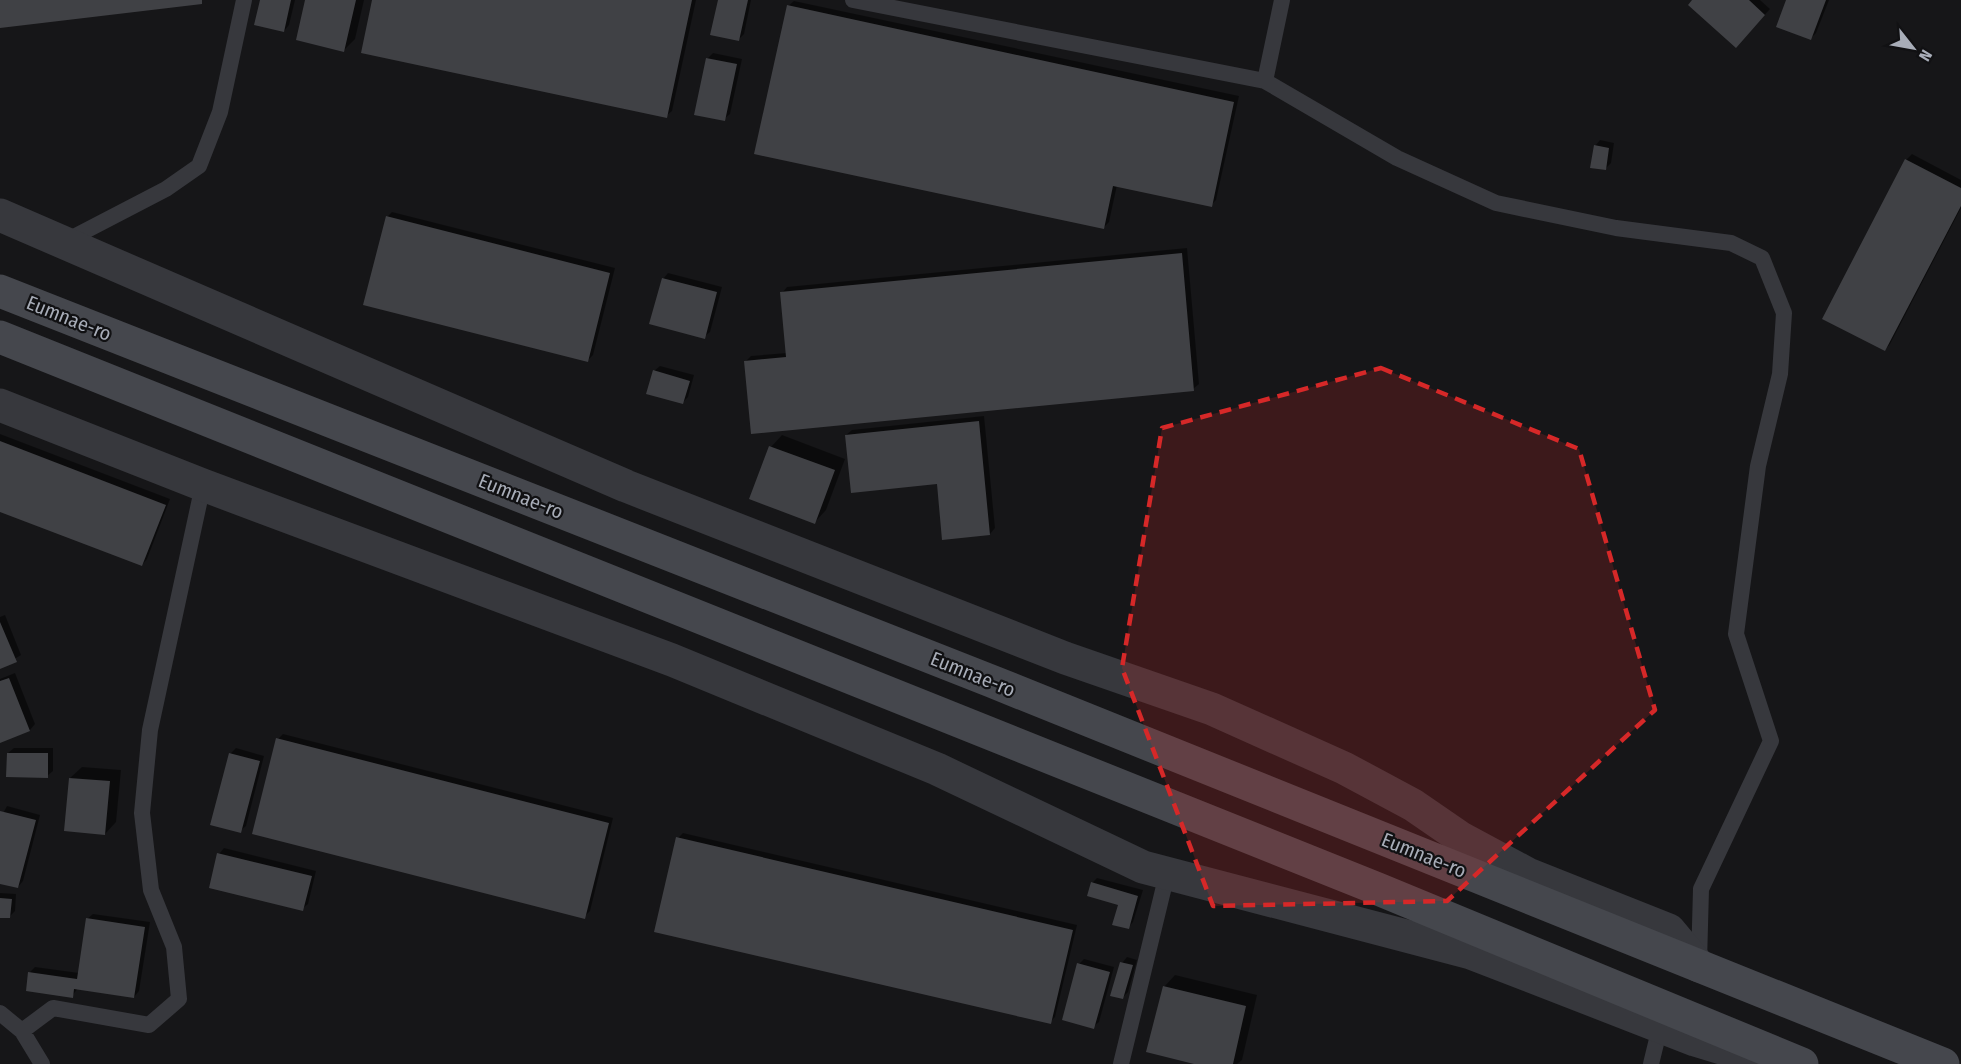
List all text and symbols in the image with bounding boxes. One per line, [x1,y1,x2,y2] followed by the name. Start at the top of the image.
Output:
[1883,18,1943,78] north arrow
[1915,46,1936,64] text: N
[23,290,115,346] street label: Eumnae-ro
[475,468,567,524] street label: Eumnae-ro
[927,646,1019,702] street label: Eumnae-ro
[1378,827,1470,883] street label: Eumnae-ro

